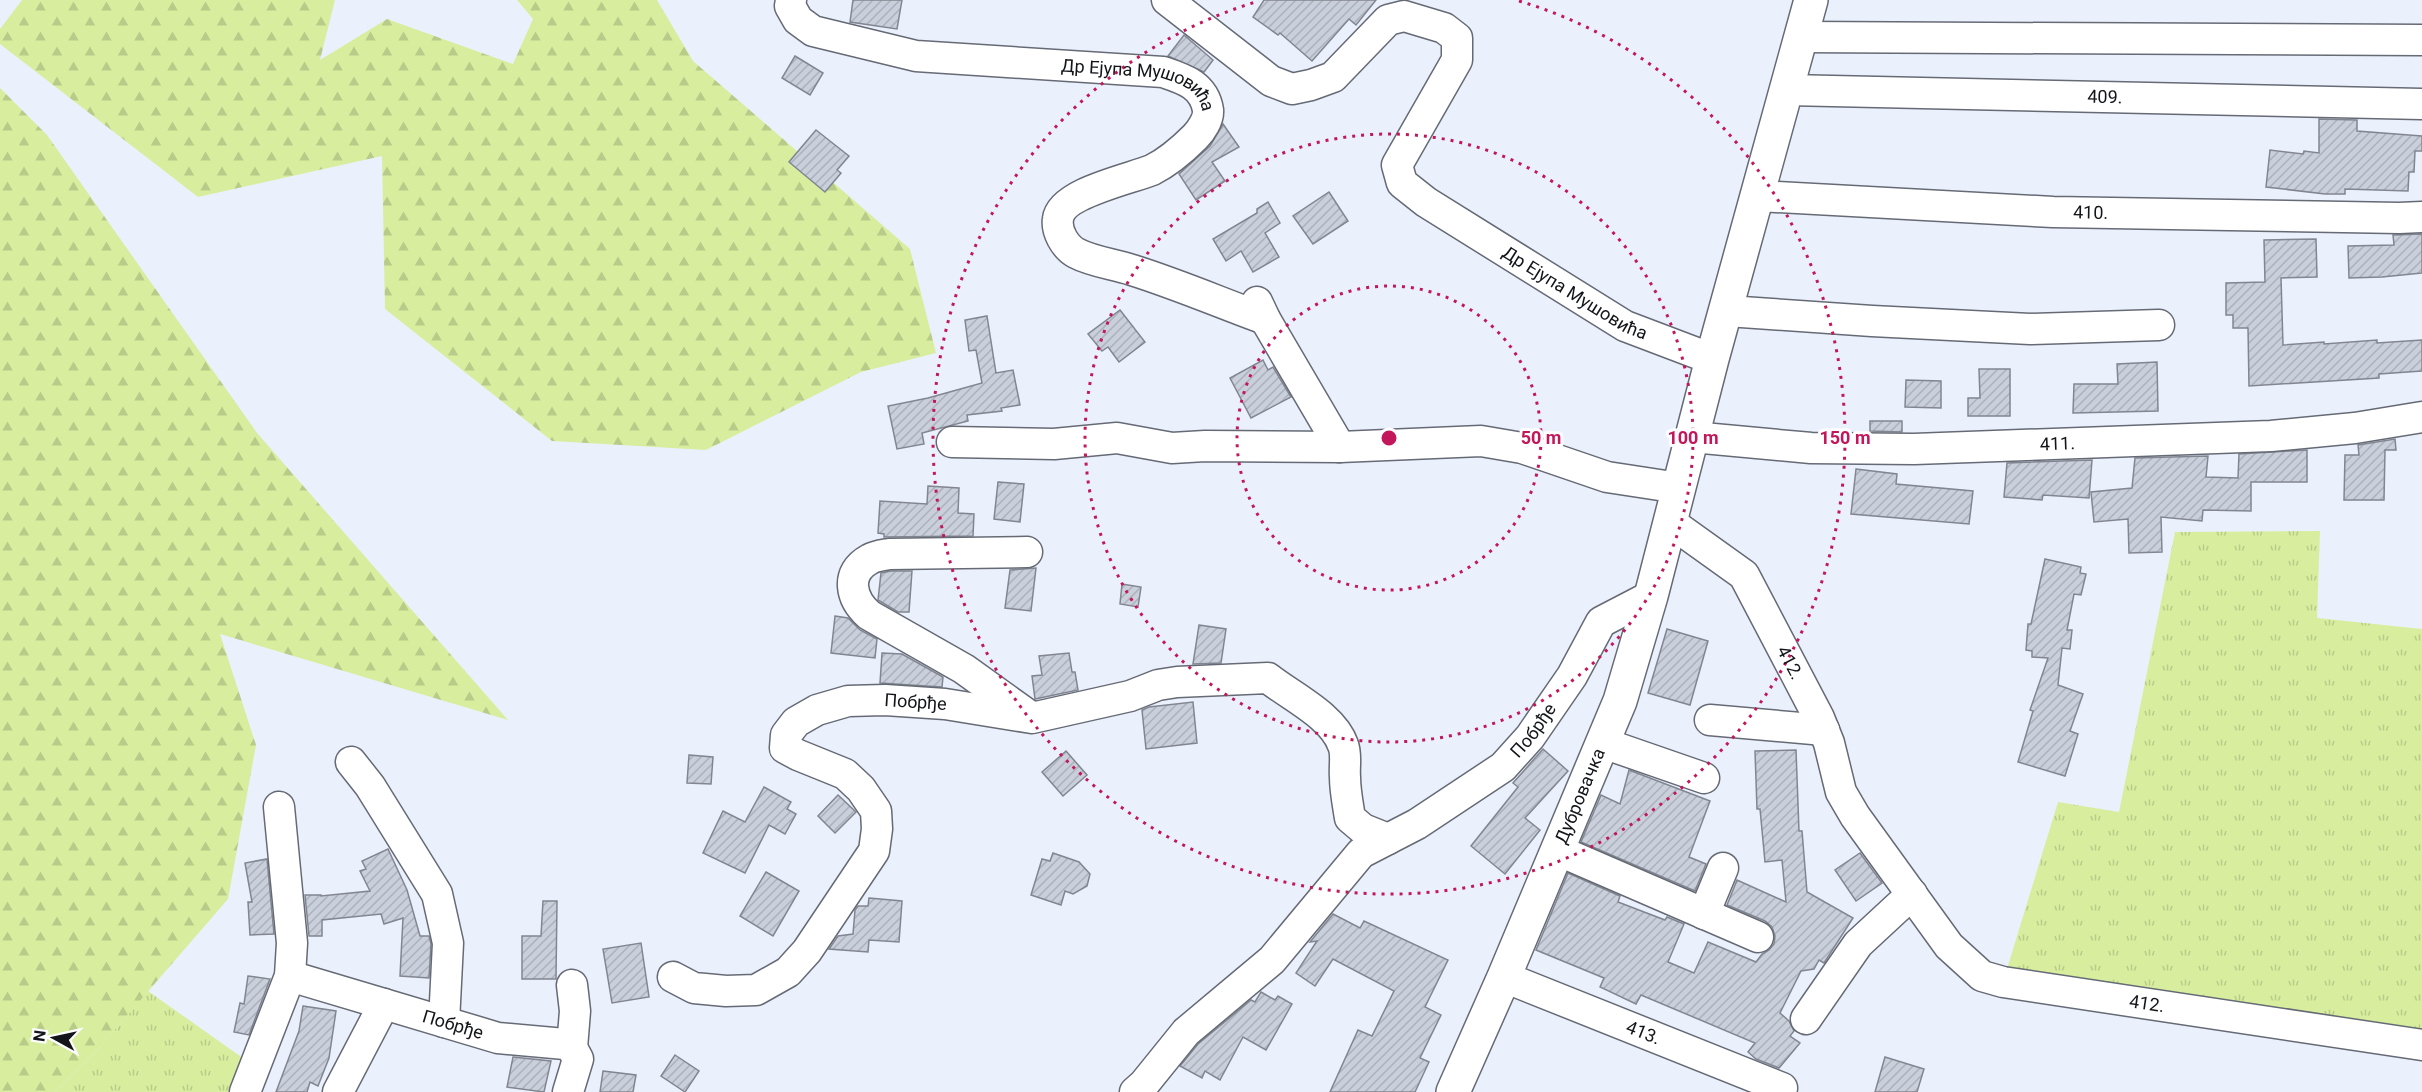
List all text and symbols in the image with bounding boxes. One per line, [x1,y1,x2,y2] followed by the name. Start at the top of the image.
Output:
[1060,54,1219,113] street label: Др Ејупа Мушовића
[2087,86,2123,107] street label: 409.
[2073,201,2108,223] street label: 410.
[1499,241,1651,344] street label: Др Ејупа Мушовића
[1521,427,1561,448] text: 50 m
[1667,427,1719,448] text: 100 m
[1819,427,1871,448] text: 150 m
[1379,428,1399,448] centre of rings
[2039,432,2075,454] street label: 411.
[1773,642,1808,683] street label: 412.
[884,689,947,714] street label: Побрђе
[1506,699,1560,762] street label: Побрђе
[1550,745,1609,847] street label: Дубровачка
[2128,990,2166,1016] street label: 412.
[420,1005,486,1043] street label: Побрђе
[24,1008,84,1068] north arrow
[1623,1016,1664,1048] street label: 413.
[29,1029,50,1043] text: N

